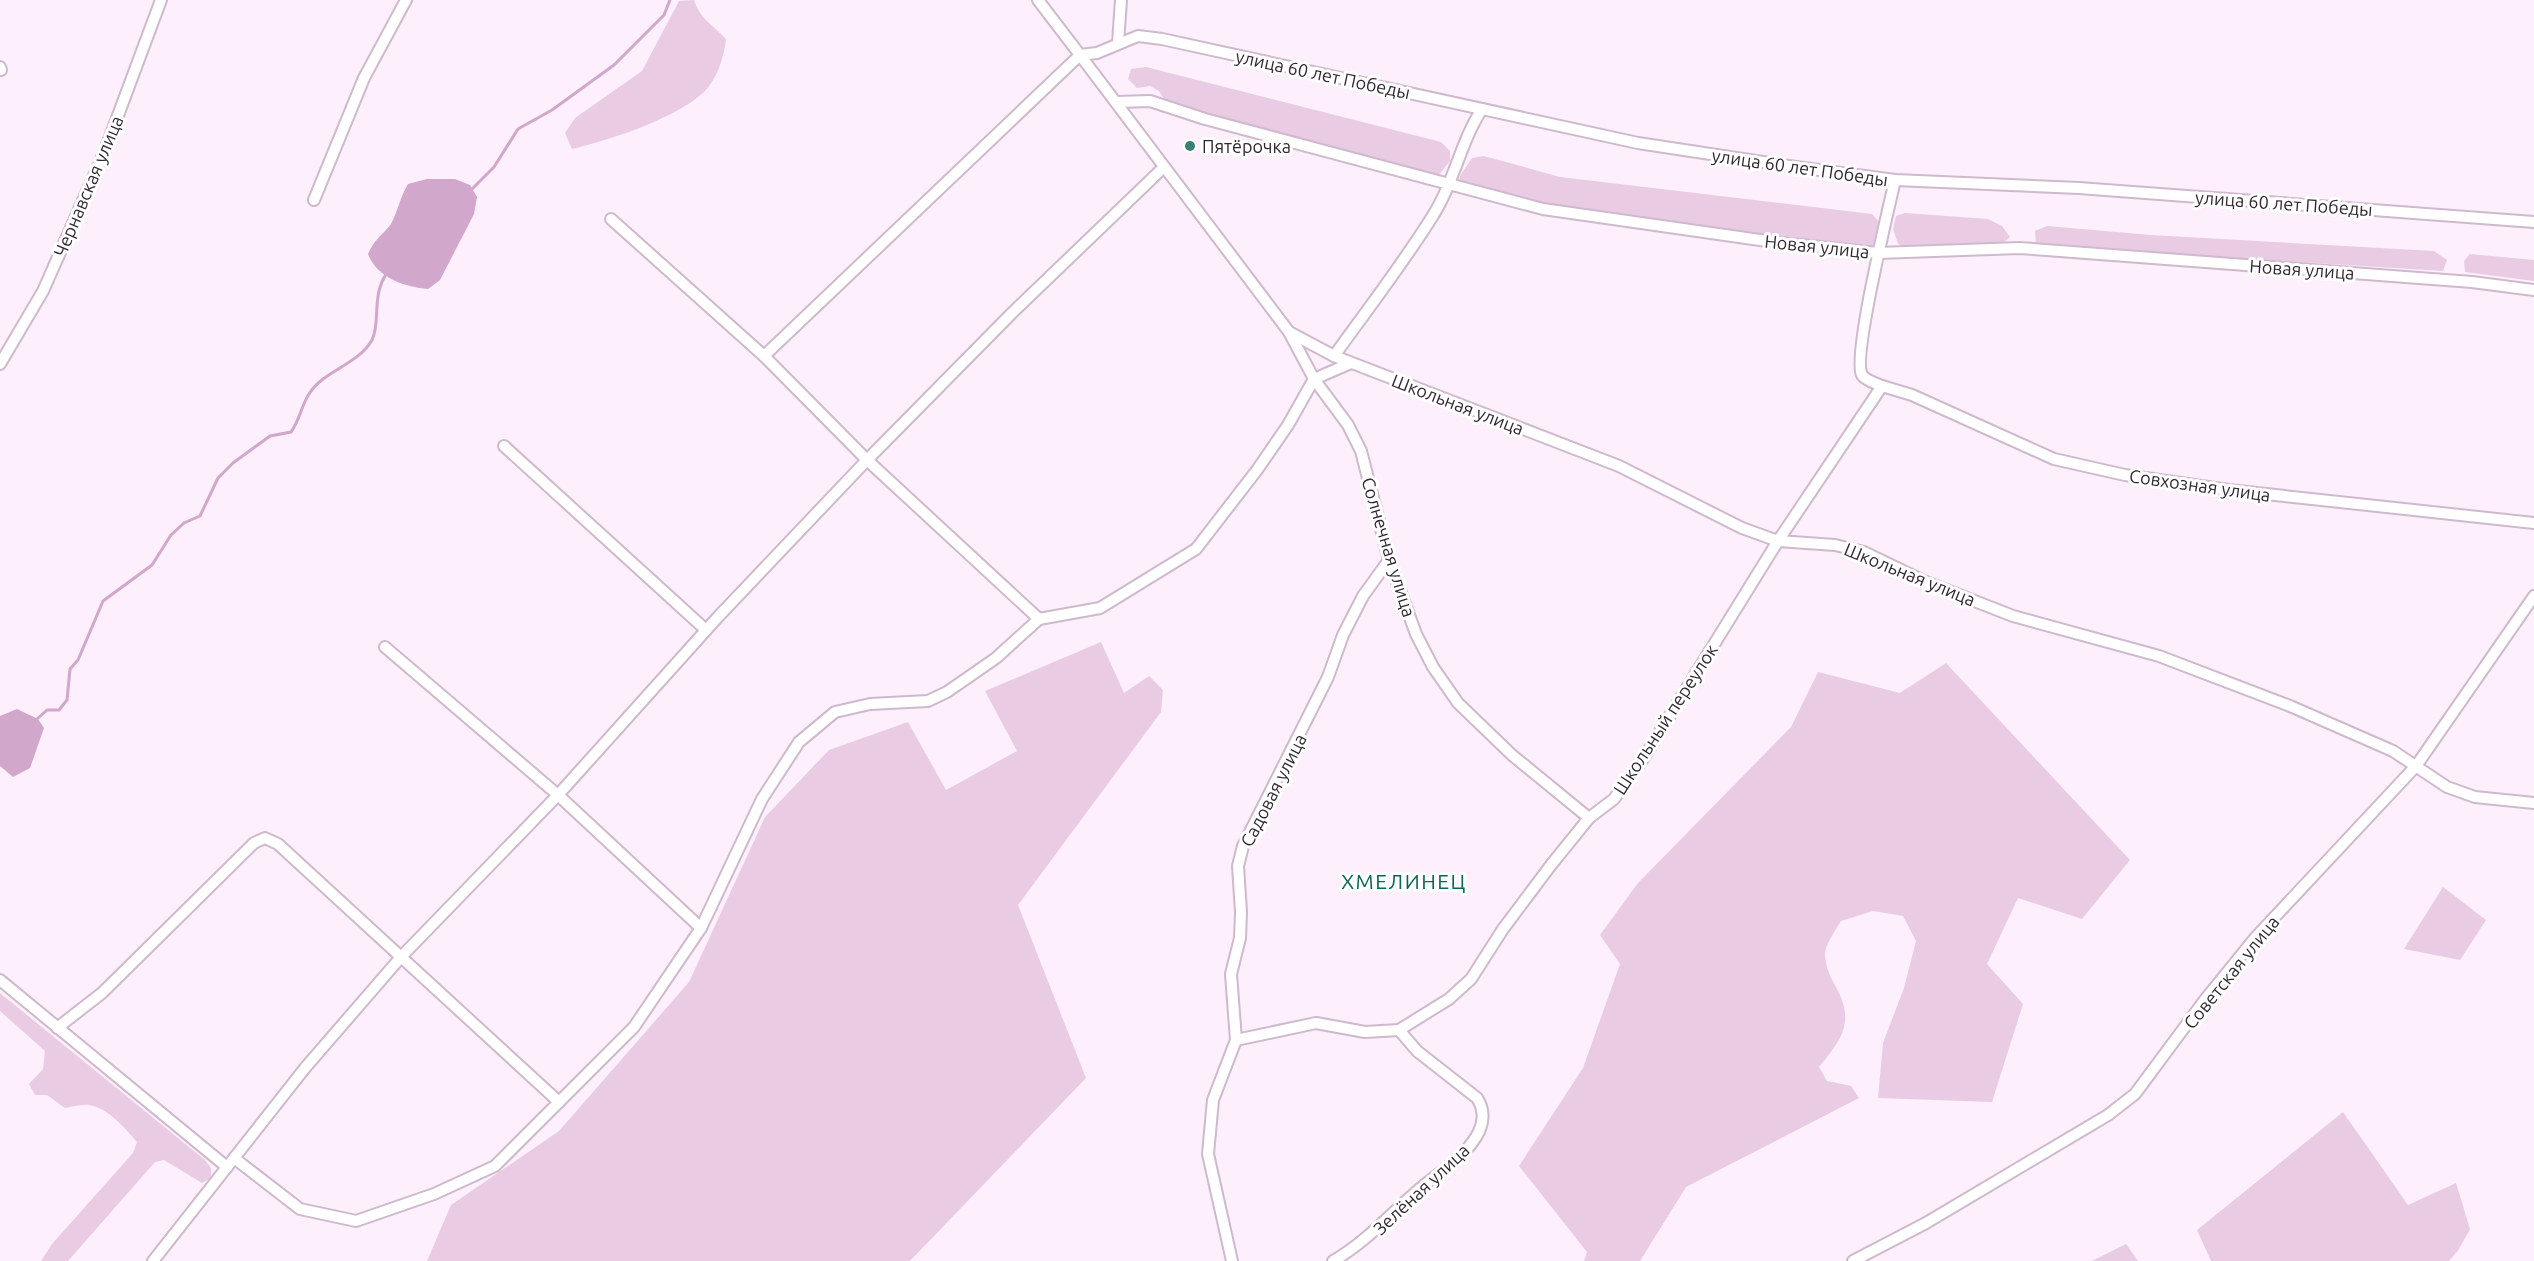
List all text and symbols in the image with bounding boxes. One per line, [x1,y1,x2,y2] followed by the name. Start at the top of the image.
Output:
[1234,46,1412,102] street label: улица 60 лет Победы
[49,112,127,260] street label: Чернавская улица
[1202,136,1291,156] place label: Пятёрочка
[1183,139,1197,153] marker: Пятёрочка
[1711,145,1889,189] street label: улица 60 лет Победы
[2195,187,2373,219] street label: улица 60 лет Победы
[1764,231,1870,261] street label: Новая улица
[2249,255,2355,283] street label: Новая улица
[1389,370,1527,438] street label: Школьная улица
[2128,465,2272,505] street label: Совхозная улица
[1358,475,1420,619] street label: Солнечная улица
[1842,539,1978,609] street label: Школьная улица
[1609,640,1721,798] street label: Школьный переулок
[1236,730,1310,850] street label: Садовая улица
[1341,869,1467,893] district label: ХМЕЛИНЕЦ
[2179,912,2283,1032] street label: Советская улица
[1369,1140,1473,1238] street label: Зелёная улица

